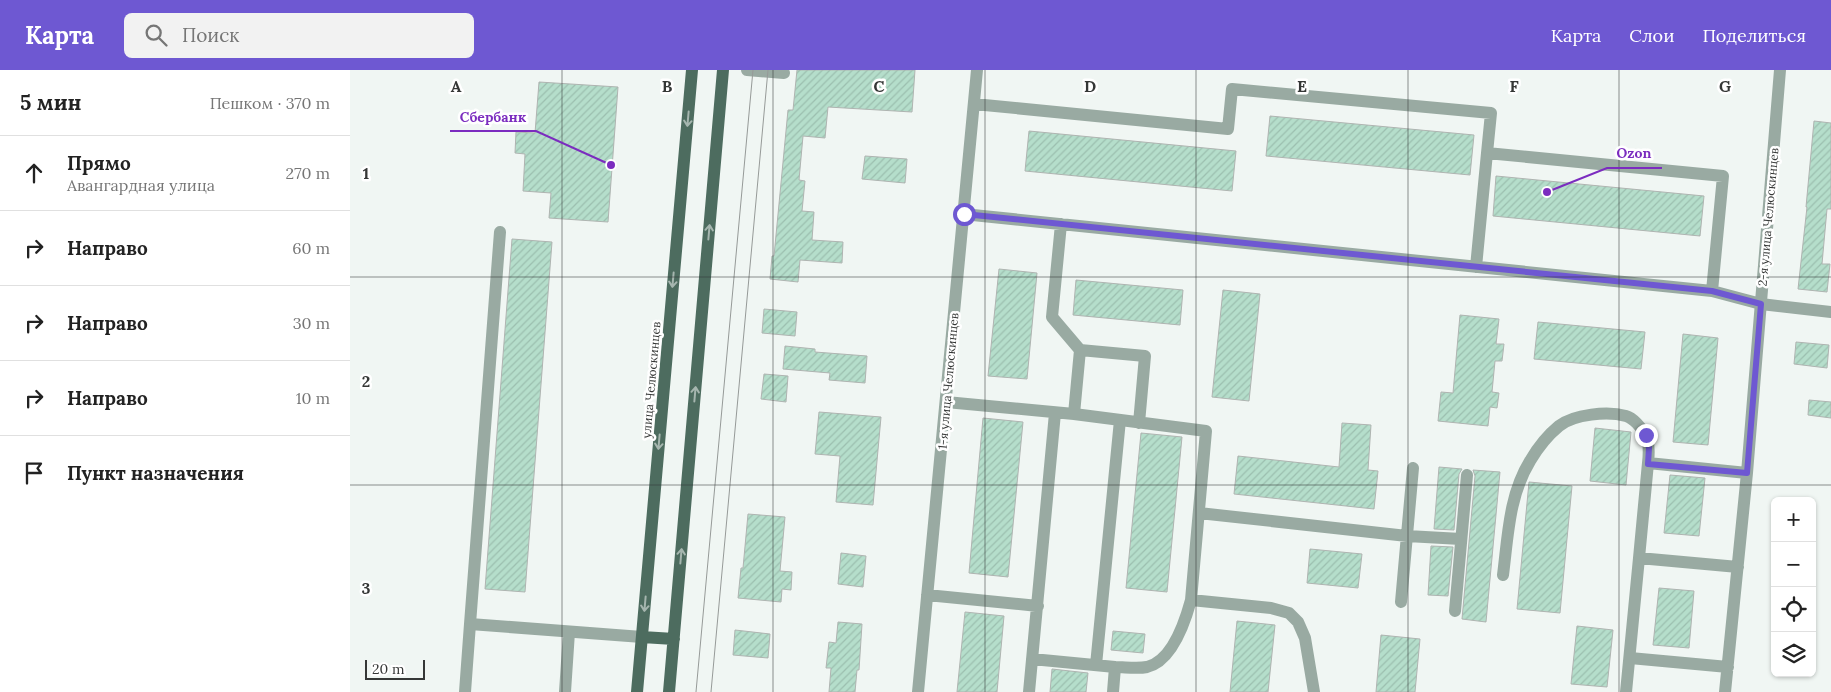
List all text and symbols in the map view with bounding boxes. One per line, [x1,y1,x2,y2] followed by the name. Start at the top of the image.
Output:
[124,13,474,58] search box
[25,20,94,51] text: Карта
[142,21,170,49] icon: search
[182,23,240,47] text: Поиск
[1551,24,1601,47] text: Карта
[1629,24,1674,47] text: Слои
[1702,24,1806,47] text: Поделиться
[451,76,462,96] text: A
[662,76,673,96] text: B
[873,76,885,96] text: C
[1084,76,1096,96] text: D
[1297,76,1307,96] text: E
[1509,76,1519,96] text: F
[1719,76,1731,96] text: G
[20,89,81,116] text: 5 мин
[210,93,330,113] text: Пешком · 370 m
[450,102,536,131] callout: Сбербанк
[460,108,527,126] text: Сбербанк
[683,110,692,126] one-way arrow
[1607,139,1662,168] callout: Ozon
[1617,144,1651,162] text: Ozon
[1754,147,1782,287] street label: 2-я улица Челюскинцев
[67,151,131,175] text: Прямо
[20,159,48,187] icon: ahead
[286,163,330,183] text: 270 m
[363,163,369,183] text: 1
[67,175,215,195] text: Авангардная улица
[953,203,976,226] route start
[704,225,714,241] one-way arrow
[20,234,48,262] icon: right
[67,236,148,260] text: Направо
[292,238,330,258] text: 60 m
[669,272,678,288] one-way arrow
[20,309,48,337] icon: right
[67,311,148,335] text: Направо
[935,312,961,450] street label: 1-я улица Челюскинцев
[293,313,330,333] text: 30 m
[638,321,664,439] street label: улица Челюскинцев
[362,371,370,391] text: 2
[20,384,48,412] icon: right
[67,386,148,410] text: Направо
[690,387,700,403] one-way arrow
[296,388,330,408] text: 10 m
[1635,424,1658,447] route end
[654,434,664,450] one-way arrow
[20,459,48,487] icon: arrive
[67,461,244,485] text: Пункт назначения
[1771,497,1816,677] map controls
[1771,497,1816,542] button: +
[1771,542,1816,587] button: −
[676,549,686,565] one-way arrow
[362,578,371,598] text: 3
[1771,587,1816,632] button: locate
[640,596,650,612] one-way arrow
[1771,632,1816,677] button: layers
[365,657,425,680] scale bar
[372,660,404,678] text: 20 m

